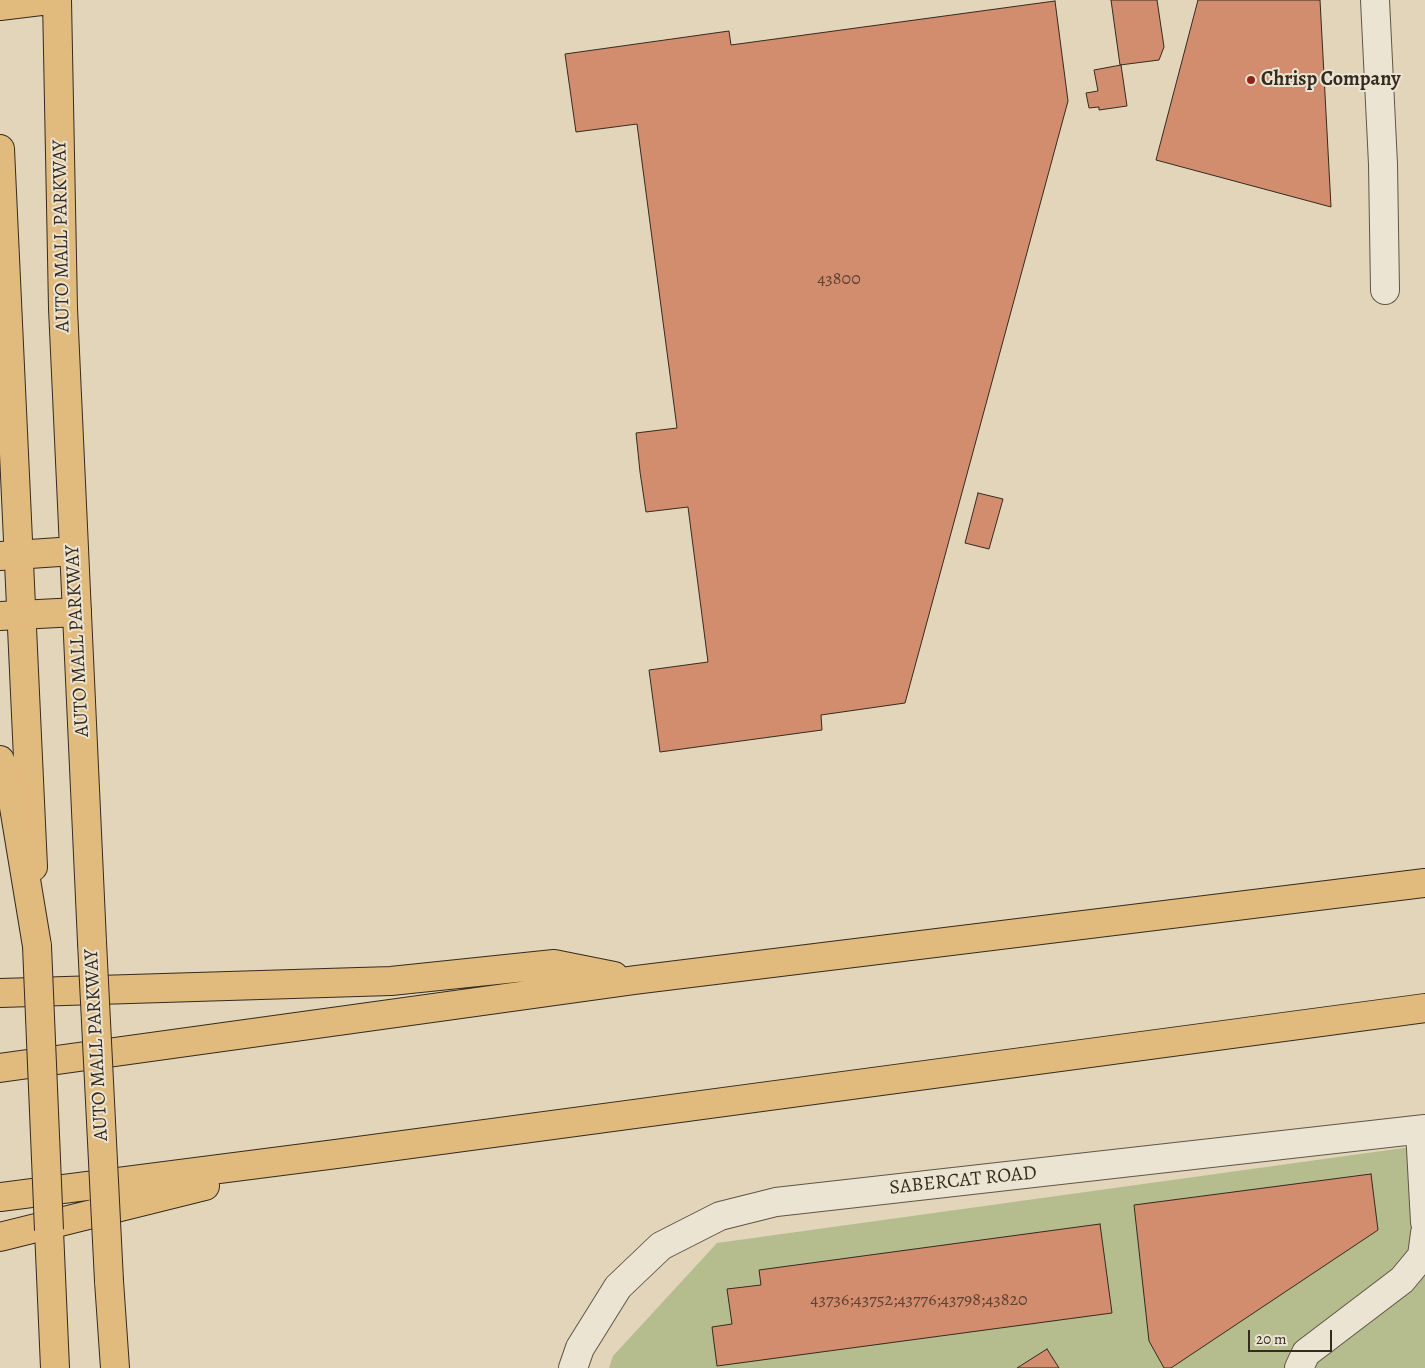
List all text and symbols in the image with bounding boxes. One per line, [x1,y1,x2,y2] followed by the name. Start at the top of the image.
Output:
[1261,68,1400,92] place label: Chrisp Company
[1245,74,1257,86] marker: Chrisp Company
[48,140,76,332] street label: AUTO MALL PARKWAY
[817,269,861,291] house number: 43800
[61,544,95,738] street label: AUTO MALL PARKWAY
[80,948,114,1142] street label: AUTO MALL PARKWAY
[888,1161,1038,1201] street label: SABERCAT ROAD
[810,1290,1028,1312] house number: 43736;43752;43776;43798;43820
[1250,1320,1334,1352] scale bar
[1256,1329,1287,1349] text: 20 m

